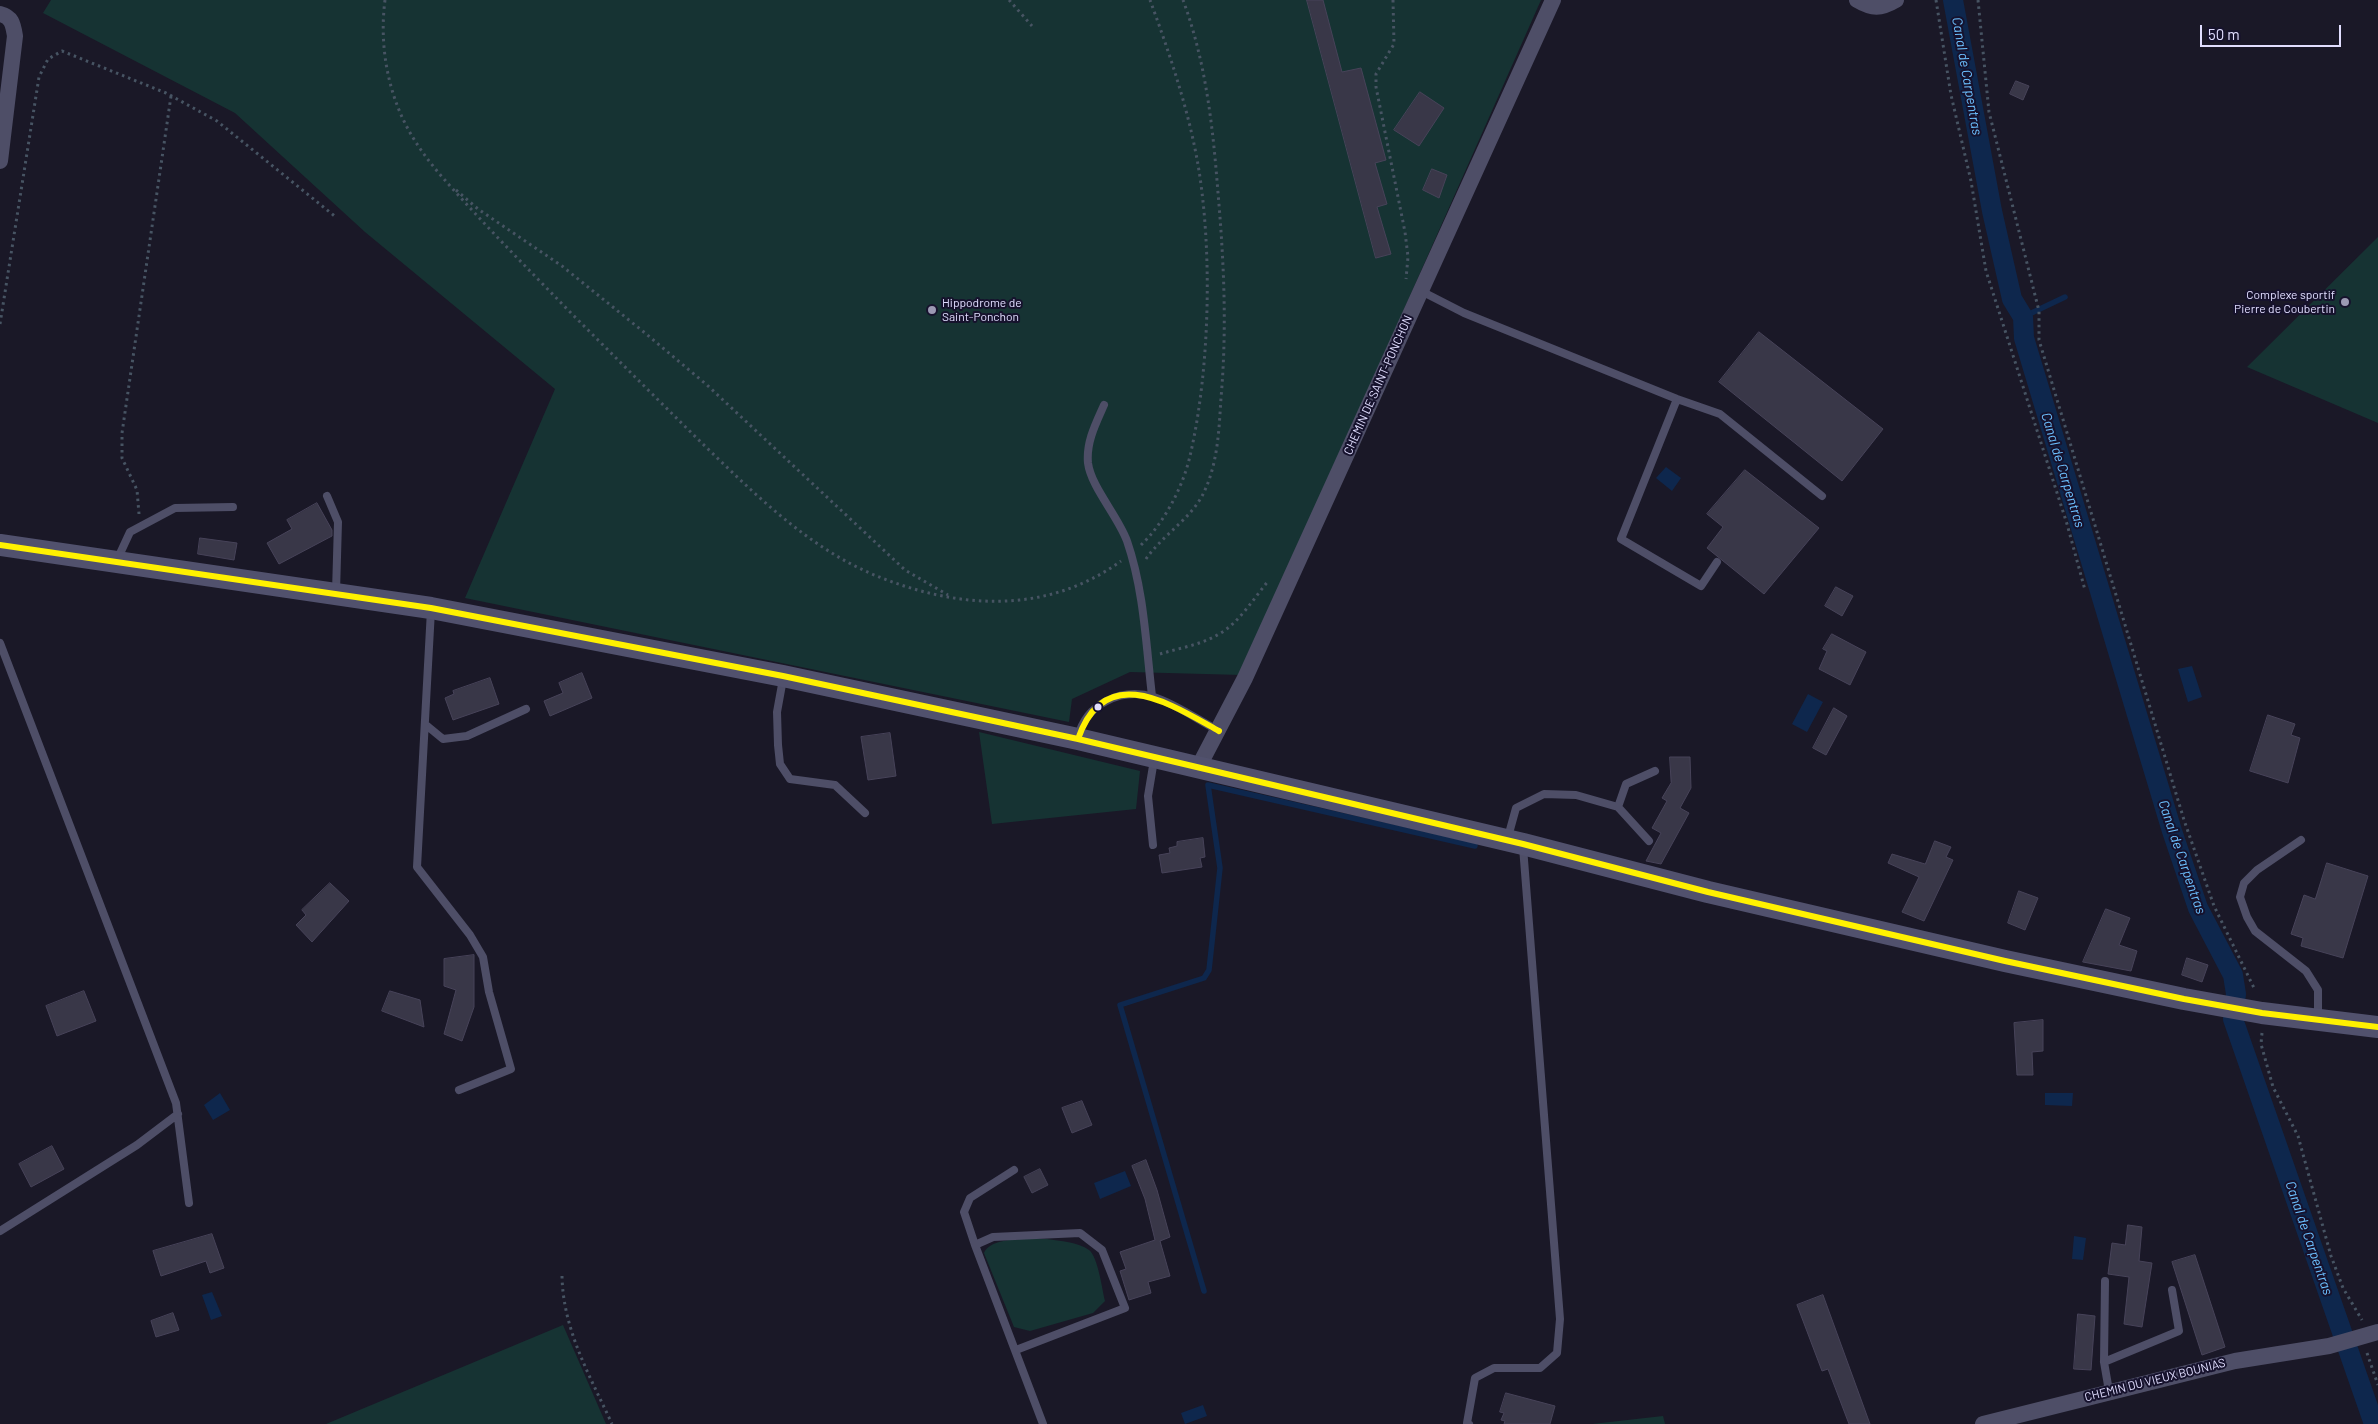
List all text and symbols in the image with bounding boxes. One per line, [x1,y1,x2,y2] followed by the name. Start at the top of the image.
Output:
[2203,15,2344,47] scale bar
[1948,16,1986,136] water label: Canal de Carpentras
[2208,25,2240,43] text: 50 m
[2234,288,2335,316] place label: Complexe sportif Pierre de Coubertin
[942,296,1022,324] place label: Hippodrome de Saint-Ponchon
[2339,296,2351,308] marker: Complexe sportif Pierre de Coubertin
[926,304,938,316] marker: Hippodrome de Saint-Ponchon
[1341,313,1415,457] street label: CHEMIN DE SAINT-PONCHON
[2037,410,2089,530] water label: Canal de Carpentras
[1093,702,1103,712] unlabelled marker
[2155,798,2209,916] water label: Canal de Carpentras
[2282,1179,2336,1297] water label: Canal de Carpentras
[2083,1356,2227,1404] street label: CHEMIN DU VIEUX BOUNIAS

